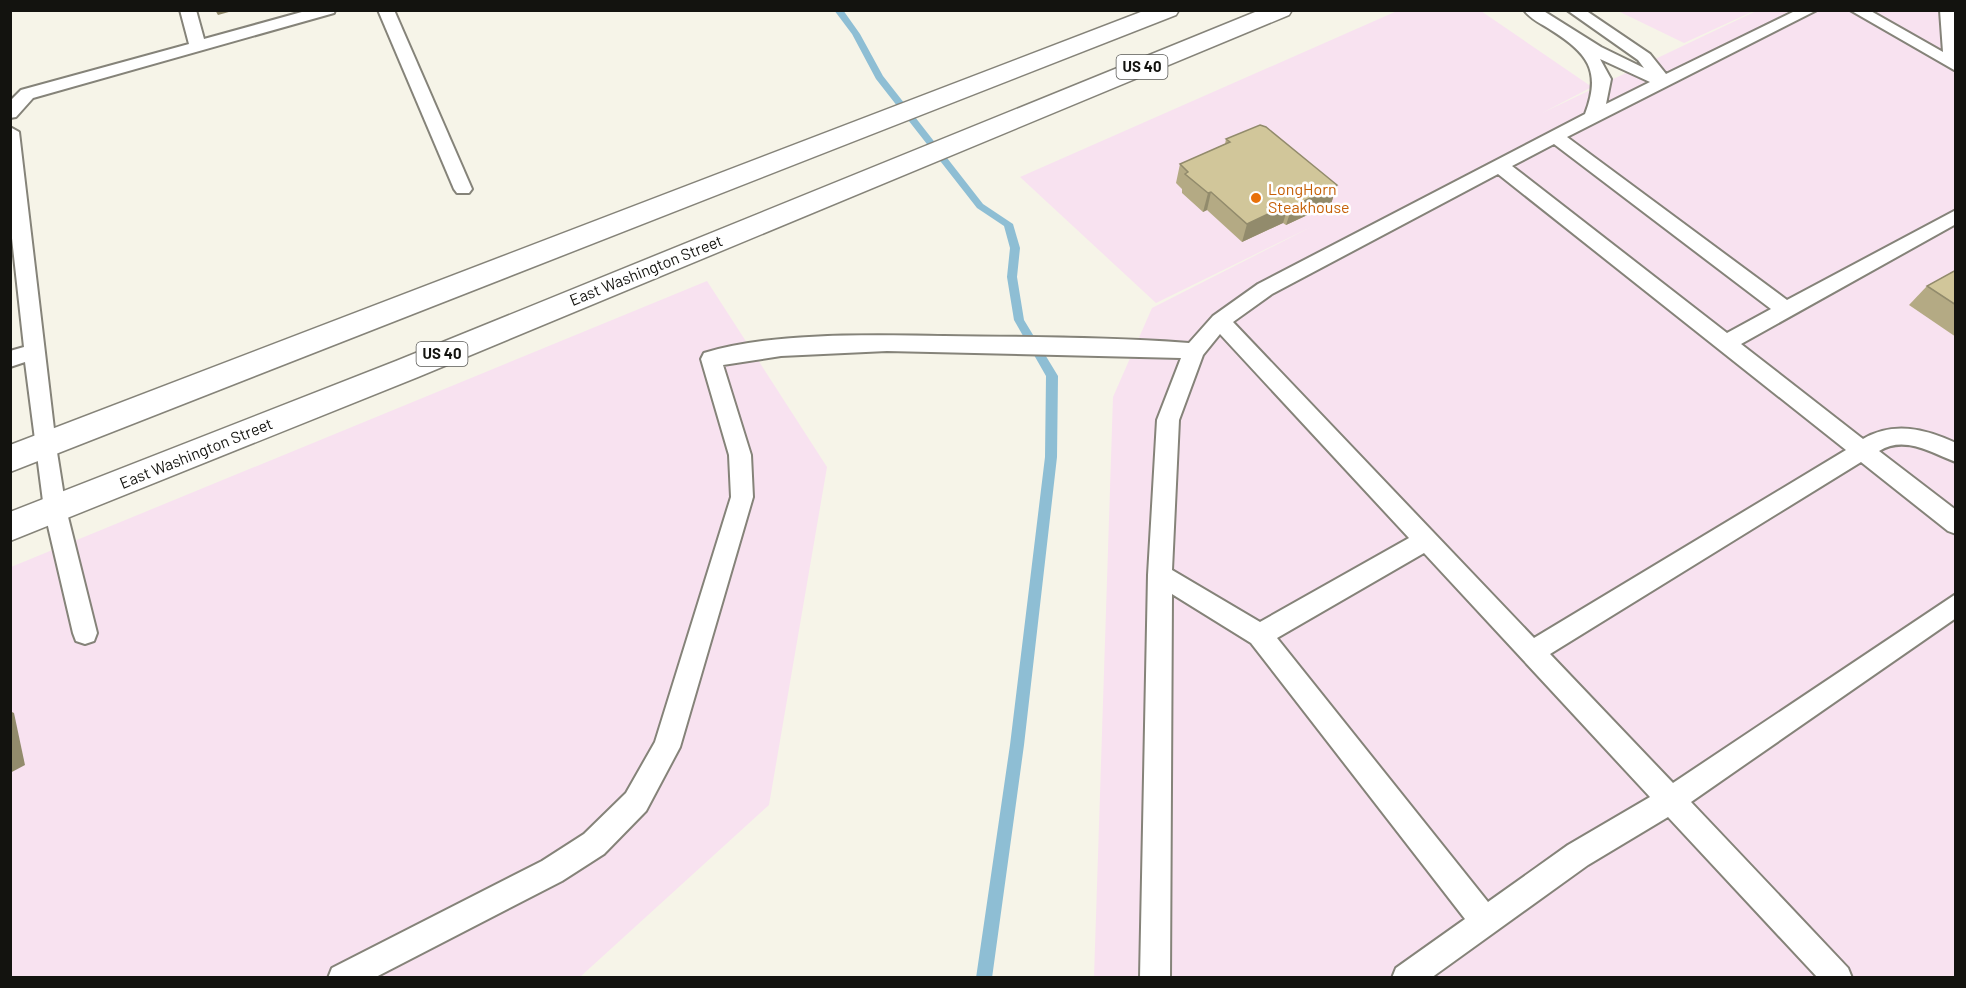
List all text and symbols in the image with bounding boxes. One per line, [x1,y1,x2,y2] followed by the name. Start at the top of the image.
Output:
[1116,55,1168,79] road number: US 40
[1268,179,1350,216] place label: LongHorn Steakhouse
[1249,191,1263,205] marker: LongHorn Steakhouse
[566,230,725,309] street label: East Washington Street
[416,342,468,366] road number: US 40
[116,413,275,492] street label: East Washington Street

